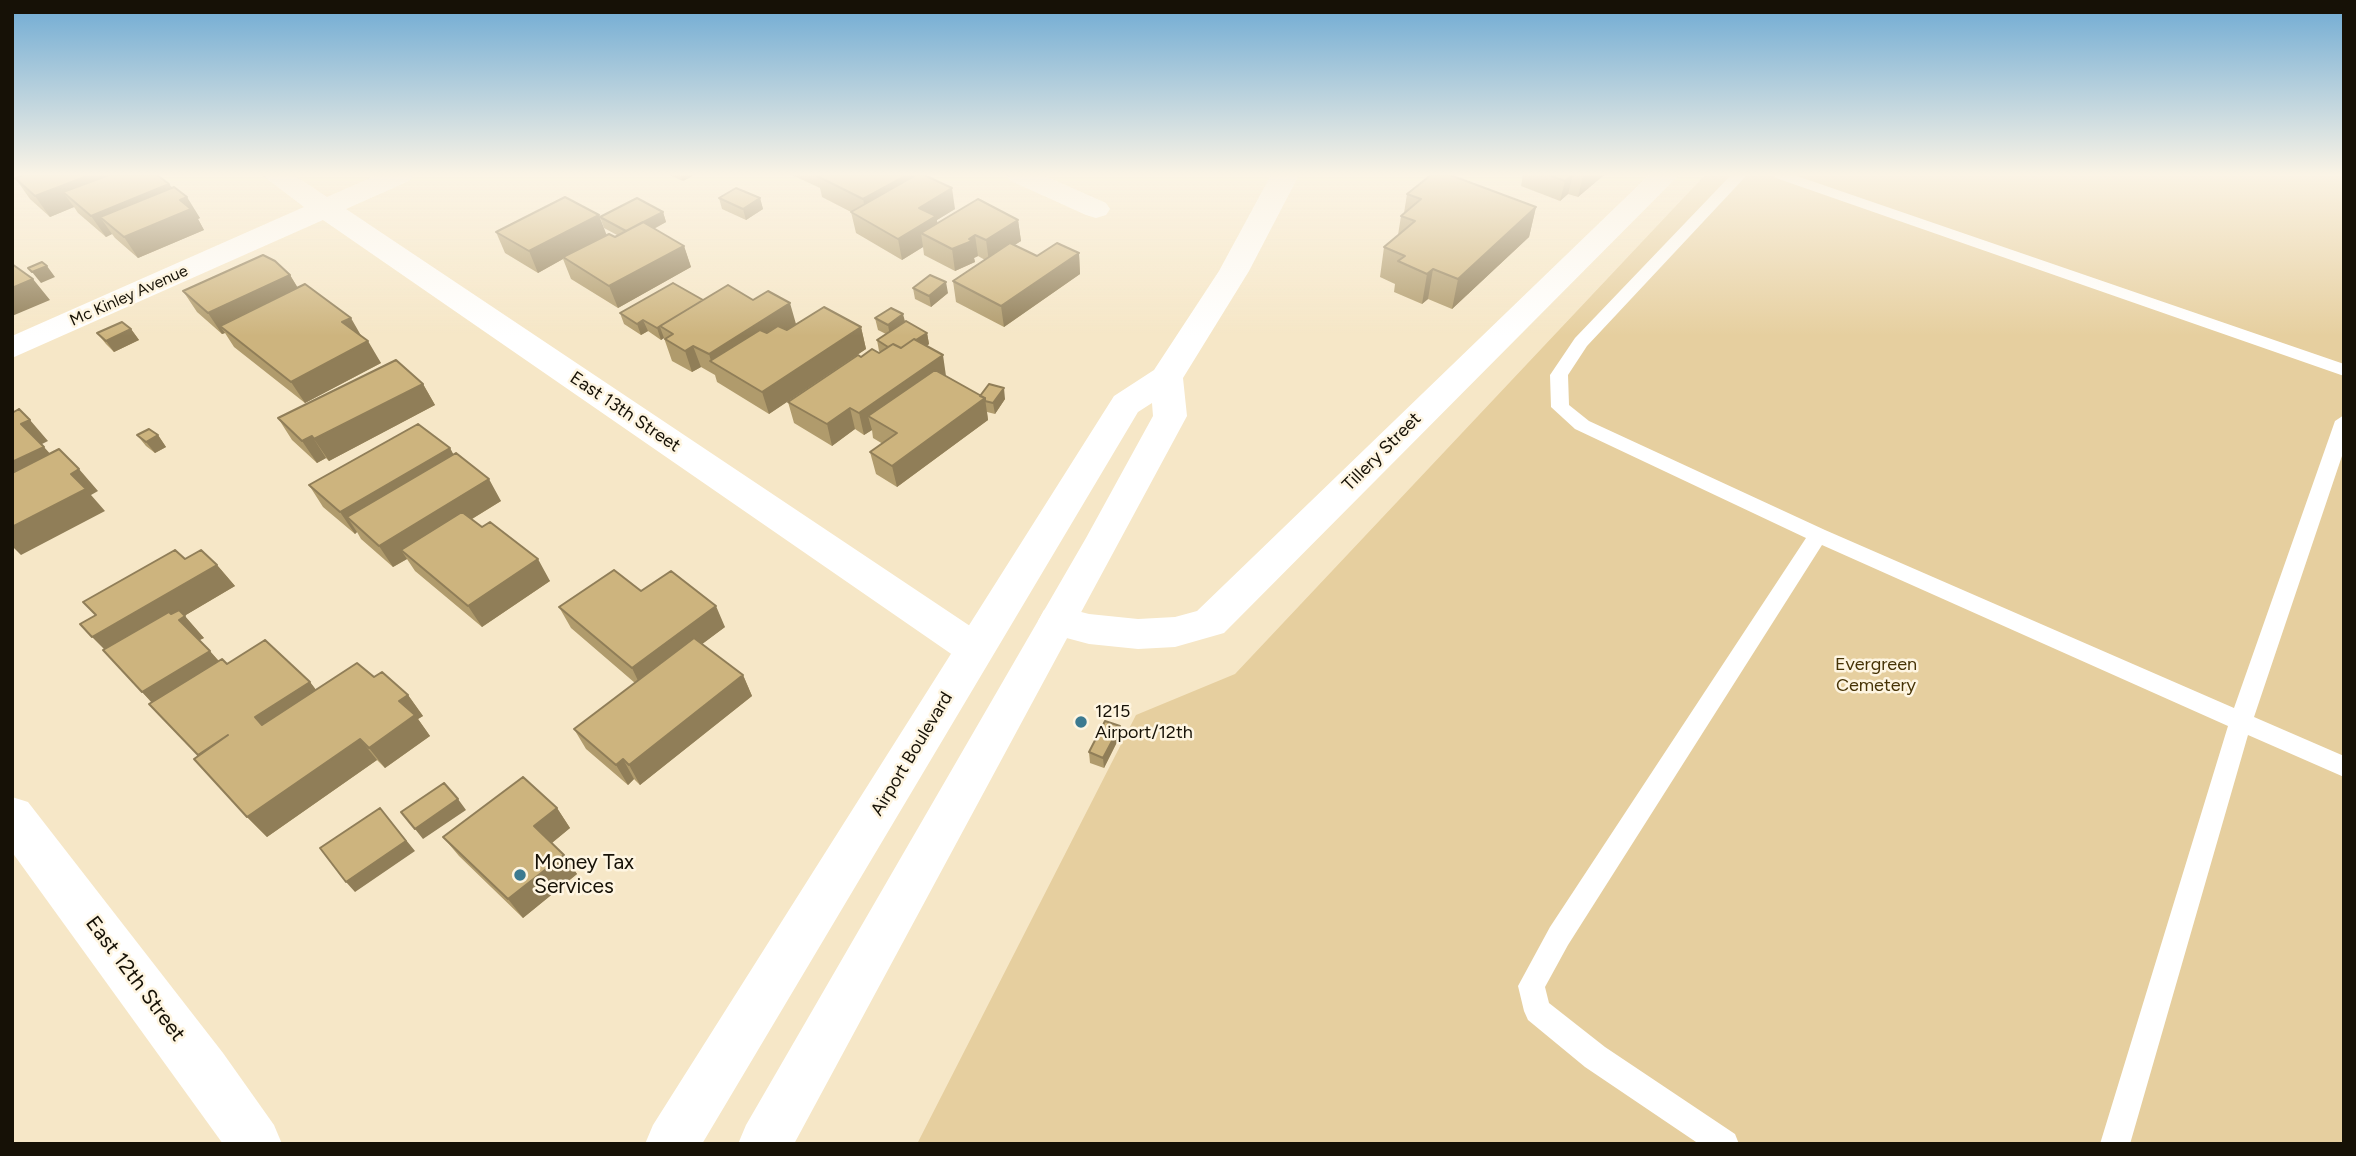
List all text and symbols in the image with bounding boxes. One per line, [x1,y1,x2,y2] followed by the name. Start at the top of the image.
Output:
[67,261,191,331] street label: Mc Kinley Avenue
[566,367,684,457] street label: East 13th Street
[1338,408,1426,496] street label: Tillery Street
[1835,654,1917,696] park label: Evergreen Cemetery
[866,688,958,820] street label: Airport Boulevard
[1095,701,1193,744] place label: 1215 Airport/12th
[1073,714,1089,730] marker: 1215 Airport/12th
[534,850,634,900] place label: Money Tax Services
[512,867,528,883] marker: Money Tax Services
[80,911,190,1047] street label: East 12th Street

